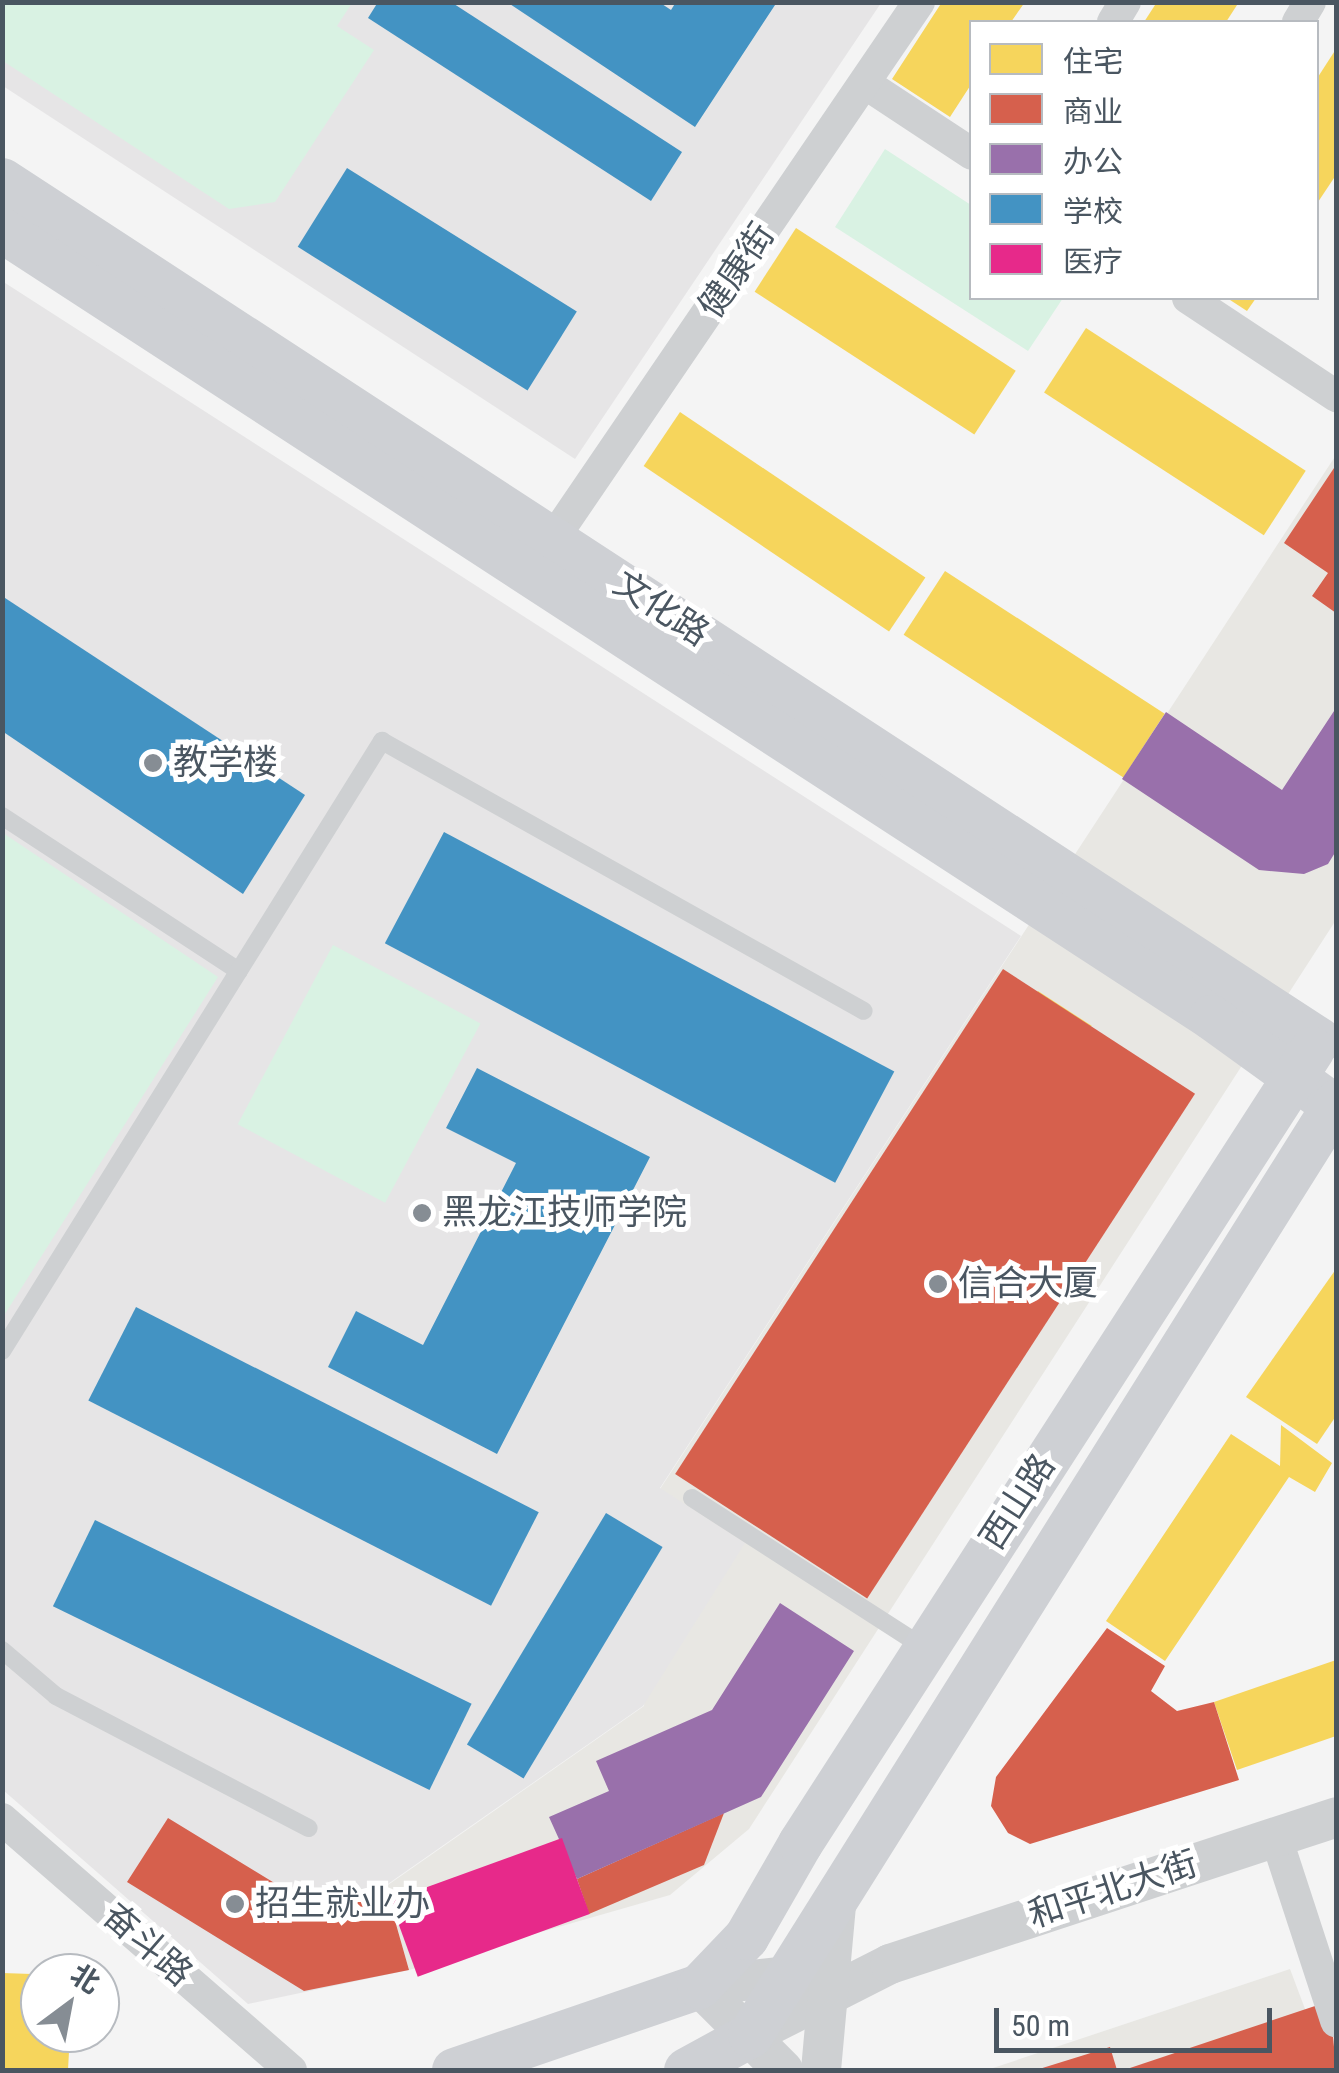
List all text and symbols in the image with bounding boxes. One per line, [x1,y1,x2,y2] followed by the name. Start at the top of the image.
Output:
[969,20,1319,300] legend
[1063,44,1123,79] text: 住宅
[1063,94,1123,129] text: 商业
[1063,144,1123,179] text: 办公
[1063,194,1123,229] text: 学校
[690,216,784,326] street label: 健康街
[1063,244,1123,279] text: 医疗
[606,563,716,655] street label: 文化路
[173,742,278,784] place label: 教学楼
[142,752,164,774] marker: 教学楼
[442,1192,687,1234] place label: 黑龙江技师学院
[411,1202,433,1224] marker: 黑龙江技师学院
[958,1263,1098,1305] place label: 信合大厦
[927,1273,949,1295] marker: 信合大厦
[972,1447,1064,1557] street label: 西山路
[1023,1843,1203,1937] street label: 和平北大街
[255,1883,430,1925] place label: 招生就业办
[224,1893,246,1915] marker: 招生就业办
[94,1895,200,1995] street label: 奋斗路
[20,1953,120,2053] north arrow
[64,1957,106,2000] text: 北
[999,1988,1276,2050] scale bar
[1011,2008,1070,2043] text: 50 m

